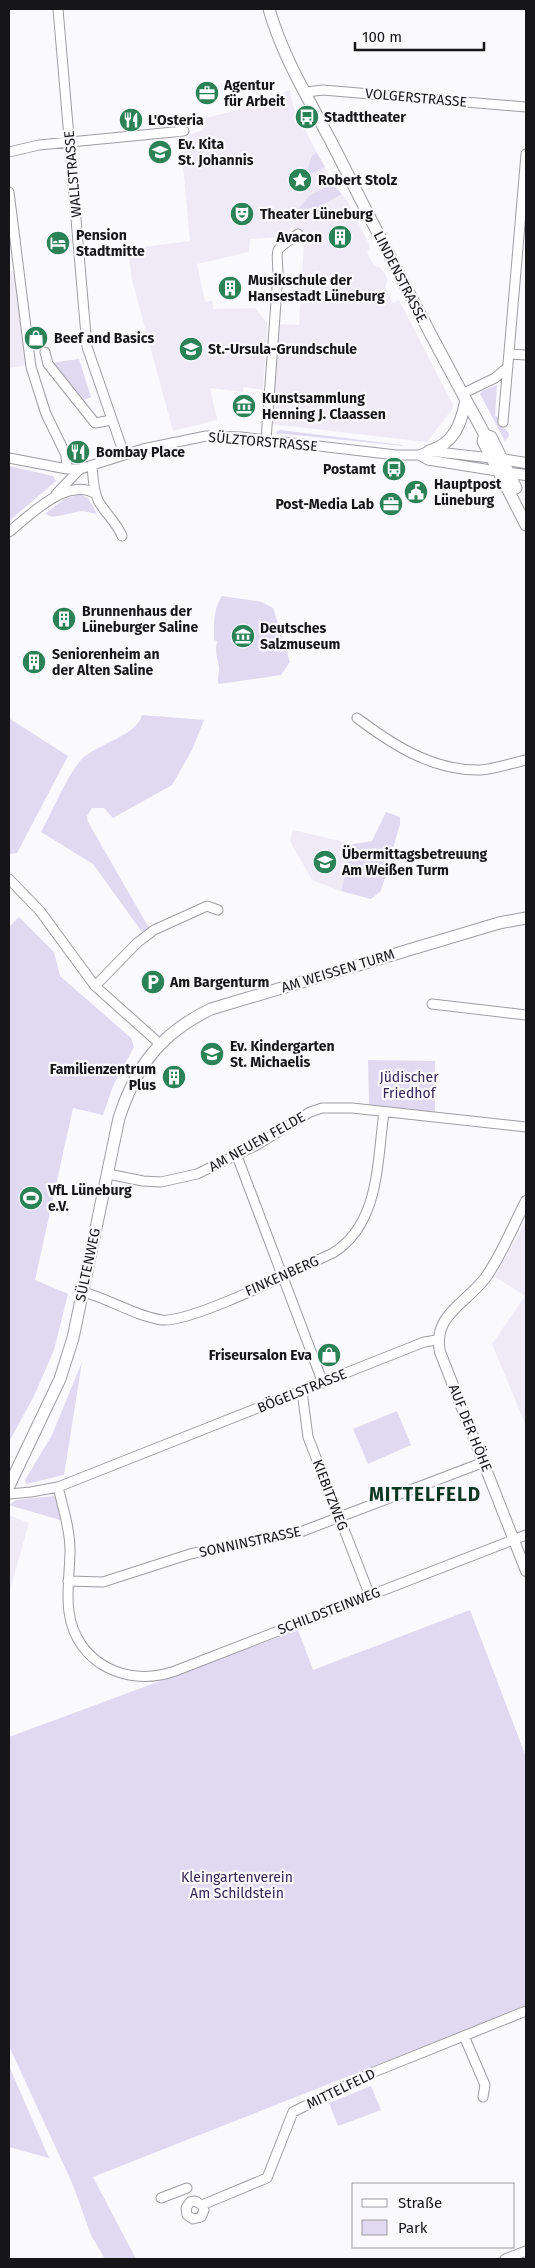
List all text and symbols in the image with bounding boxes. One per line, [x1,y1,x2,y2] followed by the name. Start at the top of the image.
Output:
[355,20,484,52] scale bar
[362,28,402,46] text: 100 m
[223,77,286,110] place label: Agentur für Arbeit
[194,80,220,106] office icon: Agentur für Arbeit
[364,85,468,111] street label: VOLGERSTRASSE
[294,104,320,130] bus stop icon: Stadttheater
[118,107,144,133] restaurant icon: L'Osteria
[324,109,406,126] place label: Stadttheater
[148,112,204,129] place label: L'Osteria
[61,130,85,218] street label: WALLSTRASSE
[178,136,254,169] place label: Ev. Kita St. Johannis
[147,139,173,165] school or university icon: Ev. Kita St. Johannis
[287,167,313,193] place icon: Robert Stolz
[318,172,398,189] place label: Robert Stolz
[229,201,255,227] theatre icon: Theater Lüneburg
[260,206,373,223] place label: Theater Lüneburg
[327,224,353,250] building icon: Avacon
[76,227,145,260] place label: Pension Stadtmitte
[370,228,430,326] street label: LINDENSTRASSE
[276,229,322,246] place label: Avacon
[45,230,71,256] hotel icon: Pension Stadtmitte
[248,272,385,305] place label: Musikschule der Hansestadt Lüneburg
[217,275,243,301] building icon: Musikschule der Hansestadt Lüneburg
[23,325,49,351] shop icon: Beef and Basics
[54,330,154,347] place label: Beef and Basics
[178,336,204,362] school or university icon: St.-Ursula-Grundschule
[208,341,357,358] place label: St.-Ursula-Grundschule
[262,390,386,423] place label: Kunstsammlung Henning J. Claassen
[231,393,257,419] museum icon: Kunstsammlung Henning J. Claassen
[208,428,318,455] street label: SÜLZTORSTRASSE
[65,439,91,465] restaurant icon: Bombay Place
[96,444,185,461] place label: Bombay Place
[381,456,407,482] bus stop icon: Postamt
[323,461,377,478] place label: Postamt
[434,476,502,509] place label: Hauptpost Lüneburg
[403,479,429,505] public building icon: Hauptpost Lüneburg
[378,491,404,517] office icon: Post-Media Lab
[275,496,374,513] place label: Post-Media Lab
[82,603,198,636] place label: Brunnenhaus der Lüneburger Saline
[51,606,77,632] building icon: Brunnenhaus der Lüneburger Saline
[260,620,341,653] place label: Deutsches Salzmuseum
[230,623,256,649] museum icon: Deutsches Salzmuseum
[52,646,160,679] place label: Seniorenheim an der Alten Saline
[21,649,47,675] building icon: Seniorenheim an der Alten Saline
[341,845,488,879] place label: Übermittagsbetreuung Am Weißen Turm
[312,849,338,875] school or university icon: Übermittagsbetreuung Am Weißen Turm
[279,946,397,996] street label: AM WEISSEN TURM
[140,969,166,995] parking icon: Am Bargenturm
[169,974,269,991] place label: Am Bargenturm
[230,1038,334,1071] place label: Ev. Kindergarten St. Michaelis
[199,1041,225,1067] school or university icon: Ev. Kindergarten St. Michaelis
[50,1061,156,1094] place label: Familienzentrum Plus
[161,1064,187,1090] building icon: Familienzentrum Plus
[379,1069,439,1102] park label: Jüdischer Friedhof
[206,1108,308,1176] street label: AM NEUEN FELDE
[47,1182,132,1215] place label: VfL Lüneburg e.V.
[18,1185,44,1211] sports icon: VfL Lüneburg e.V.
[71,1226,104,1303] street label: SÜLTENWEG
[242,1252,322,1300] street label: FINKENBERG
[316,1342,342,1368] shop icon: Friseursalon Eva
[209,1347,312,1364] place label: Friseursalon Eva
[254,1364,349,1417] street label: BÖGELSTRASSE
[445,1381,496,1474] street label: AUF DER HÖHE
[309,1457,351,1533] street label: KIEBITZWEG
[369,1483,481,1506] district label: MITTELFELD
[197,1523,303,1561] street label: SONNINSTRASSE
[275,1584,383,1638] street label: SCHILDSTEINWEG
[181,1869,293,1902] park label: Kleingartenverein Am Schildstein
[304,2065,378,2113] street label: MITTELFELD
[352,2183,515,2248] legend
[398,2194,442,2212] text: Straße
[398,2219,428,2237] text: Park

